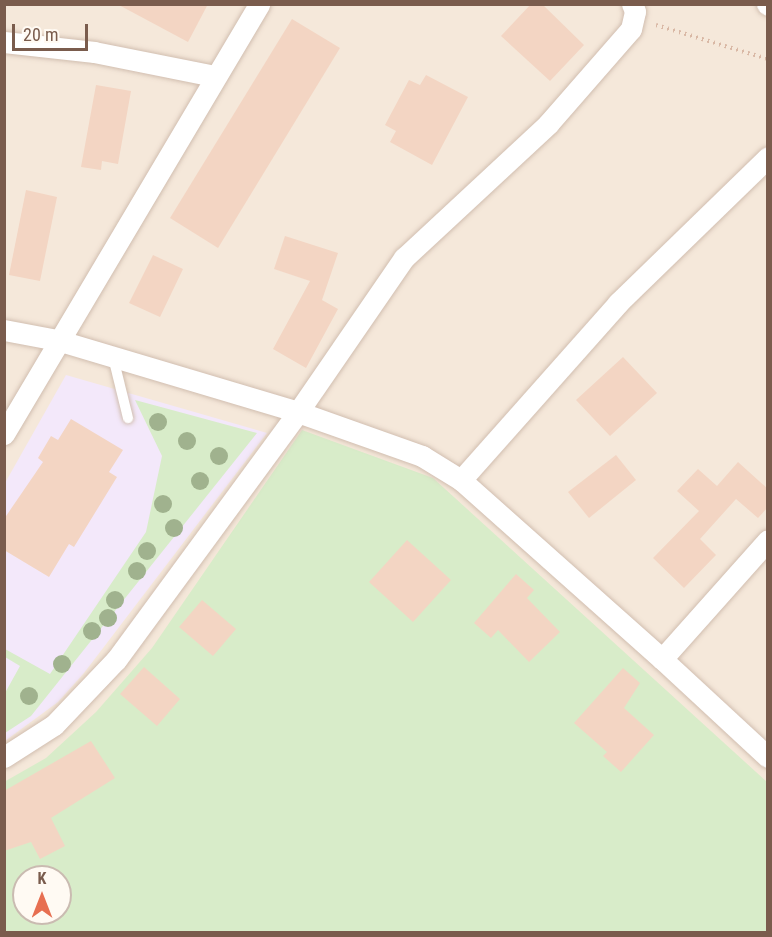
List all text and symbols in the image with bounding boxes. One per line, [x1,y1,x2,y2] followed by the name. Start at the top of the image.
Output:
[15,12,92,50] scale bar
[23,24,58,45] text: 20 m
[12,865,72,925] north arrow
[38,869,46,888] text: K

